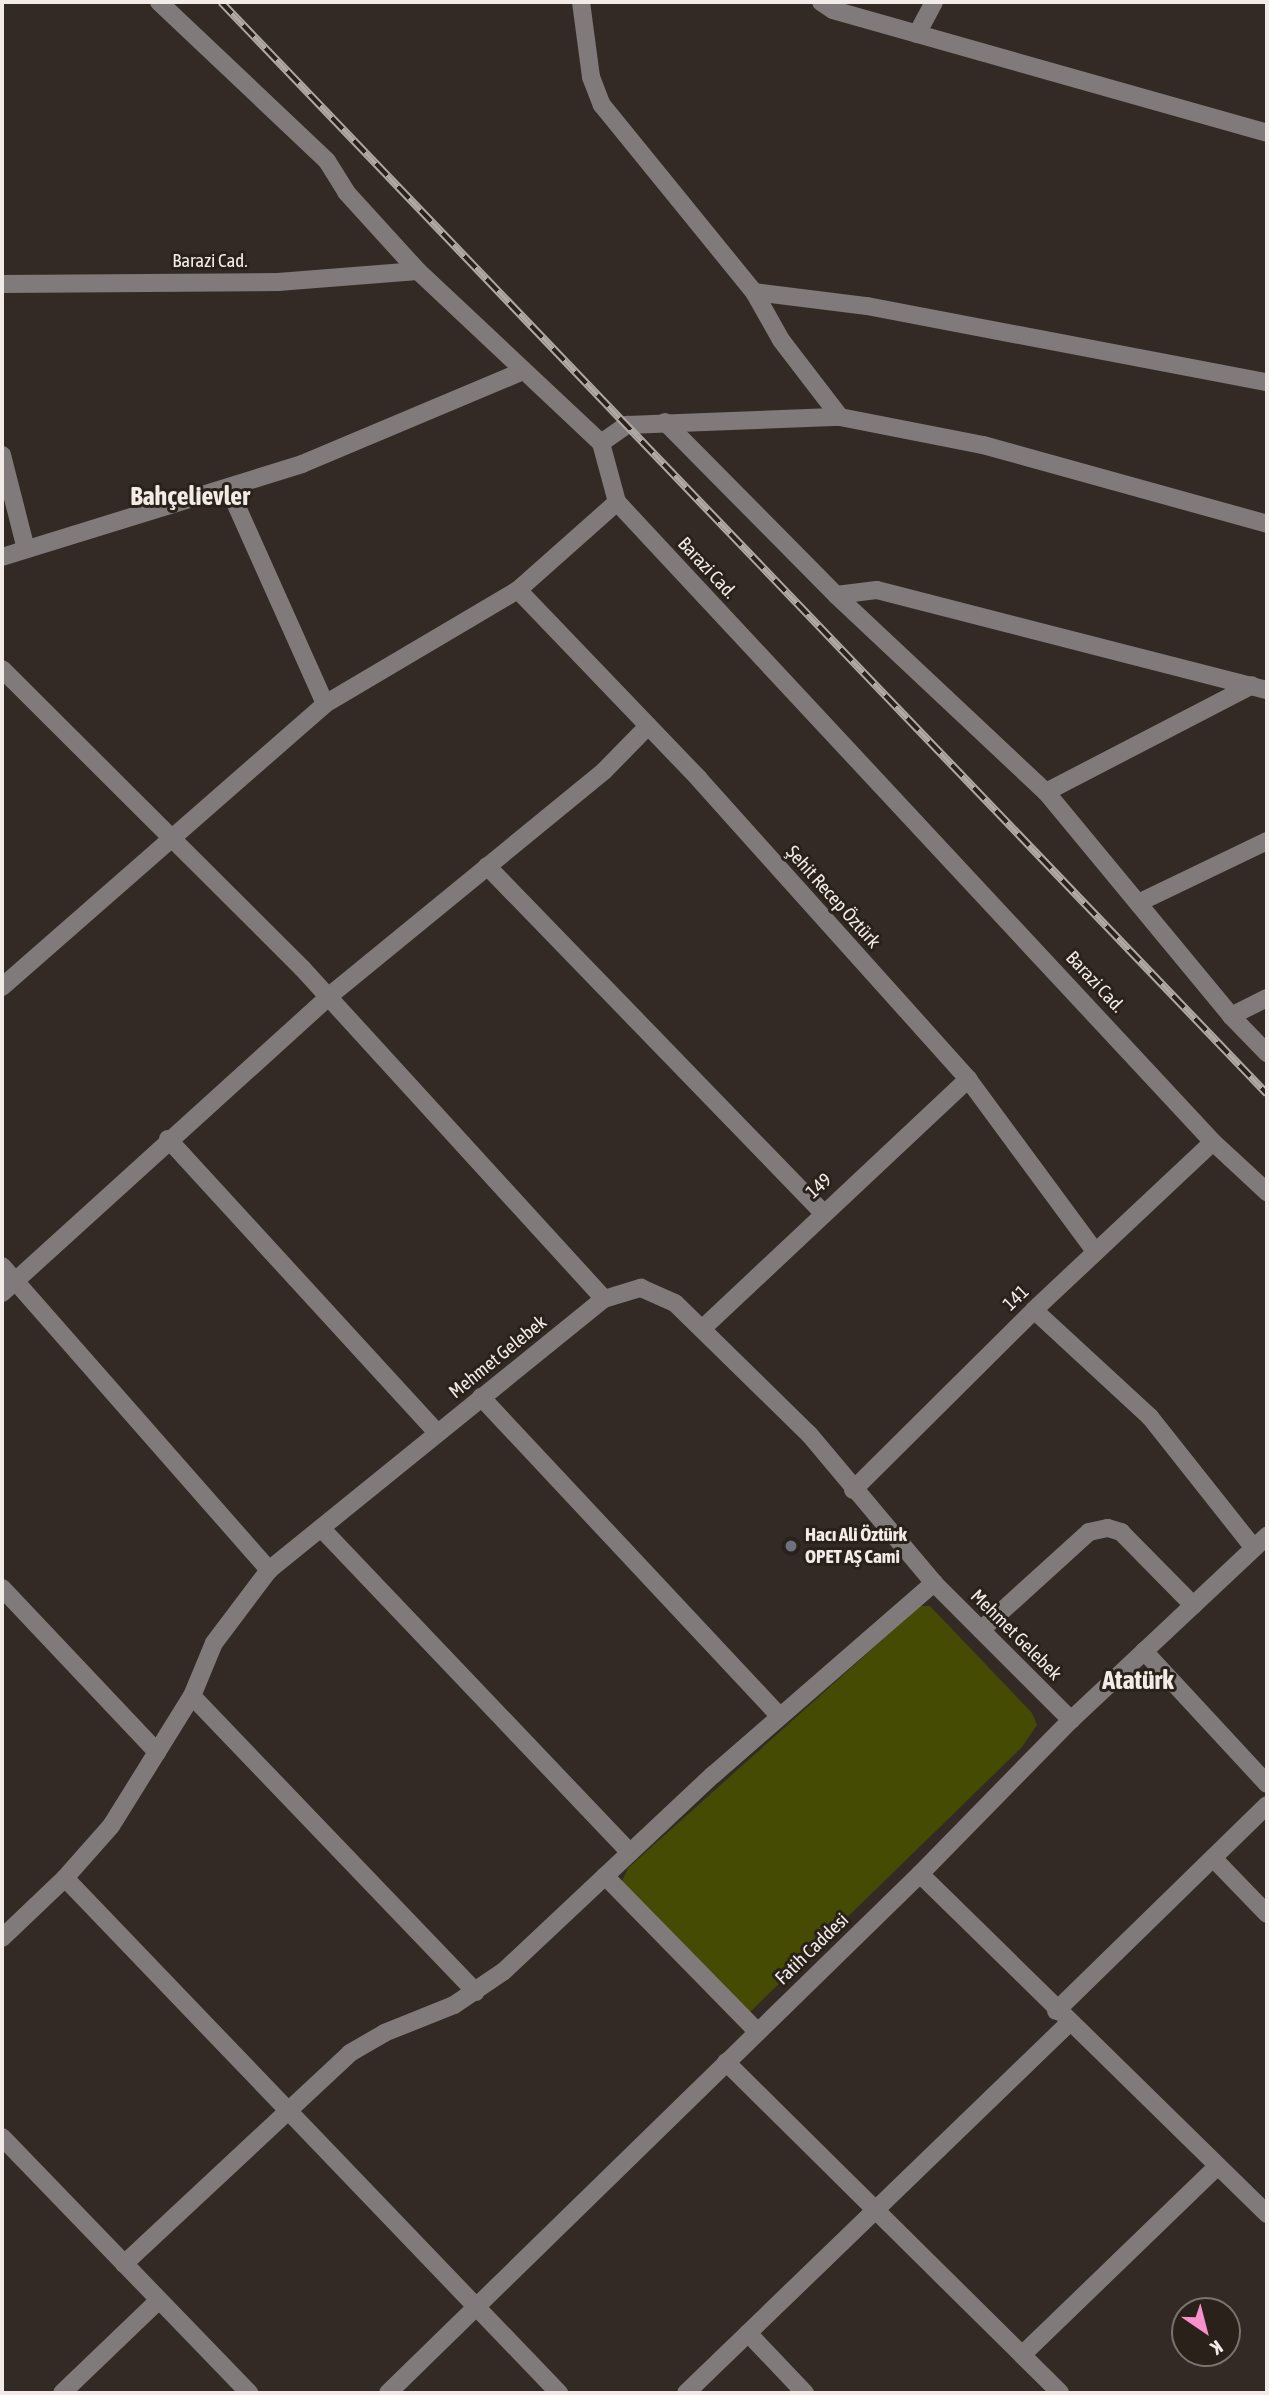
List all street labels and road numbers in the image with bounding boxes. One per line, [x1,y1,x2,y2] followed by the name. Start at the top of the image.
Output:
[172,250,248,272] street label: Barazi Cad.
[673,533,741,603] street label: Barazi Cad.
[781,841,885,953] street label: Şehit Recep Öztürk
[1061,947,1129,1017] street label: Barazi Cad.
[801,1169,837,1203] street label: 149
[998,1280,1034,1316] street label: 141
[445,1311,551,1403] street label: Mehmet Gelebek
[966,1585,1066,1685] street label: Mehmet Gelebek
[771,1909,853,1989] street label: Fatih Caddesi

